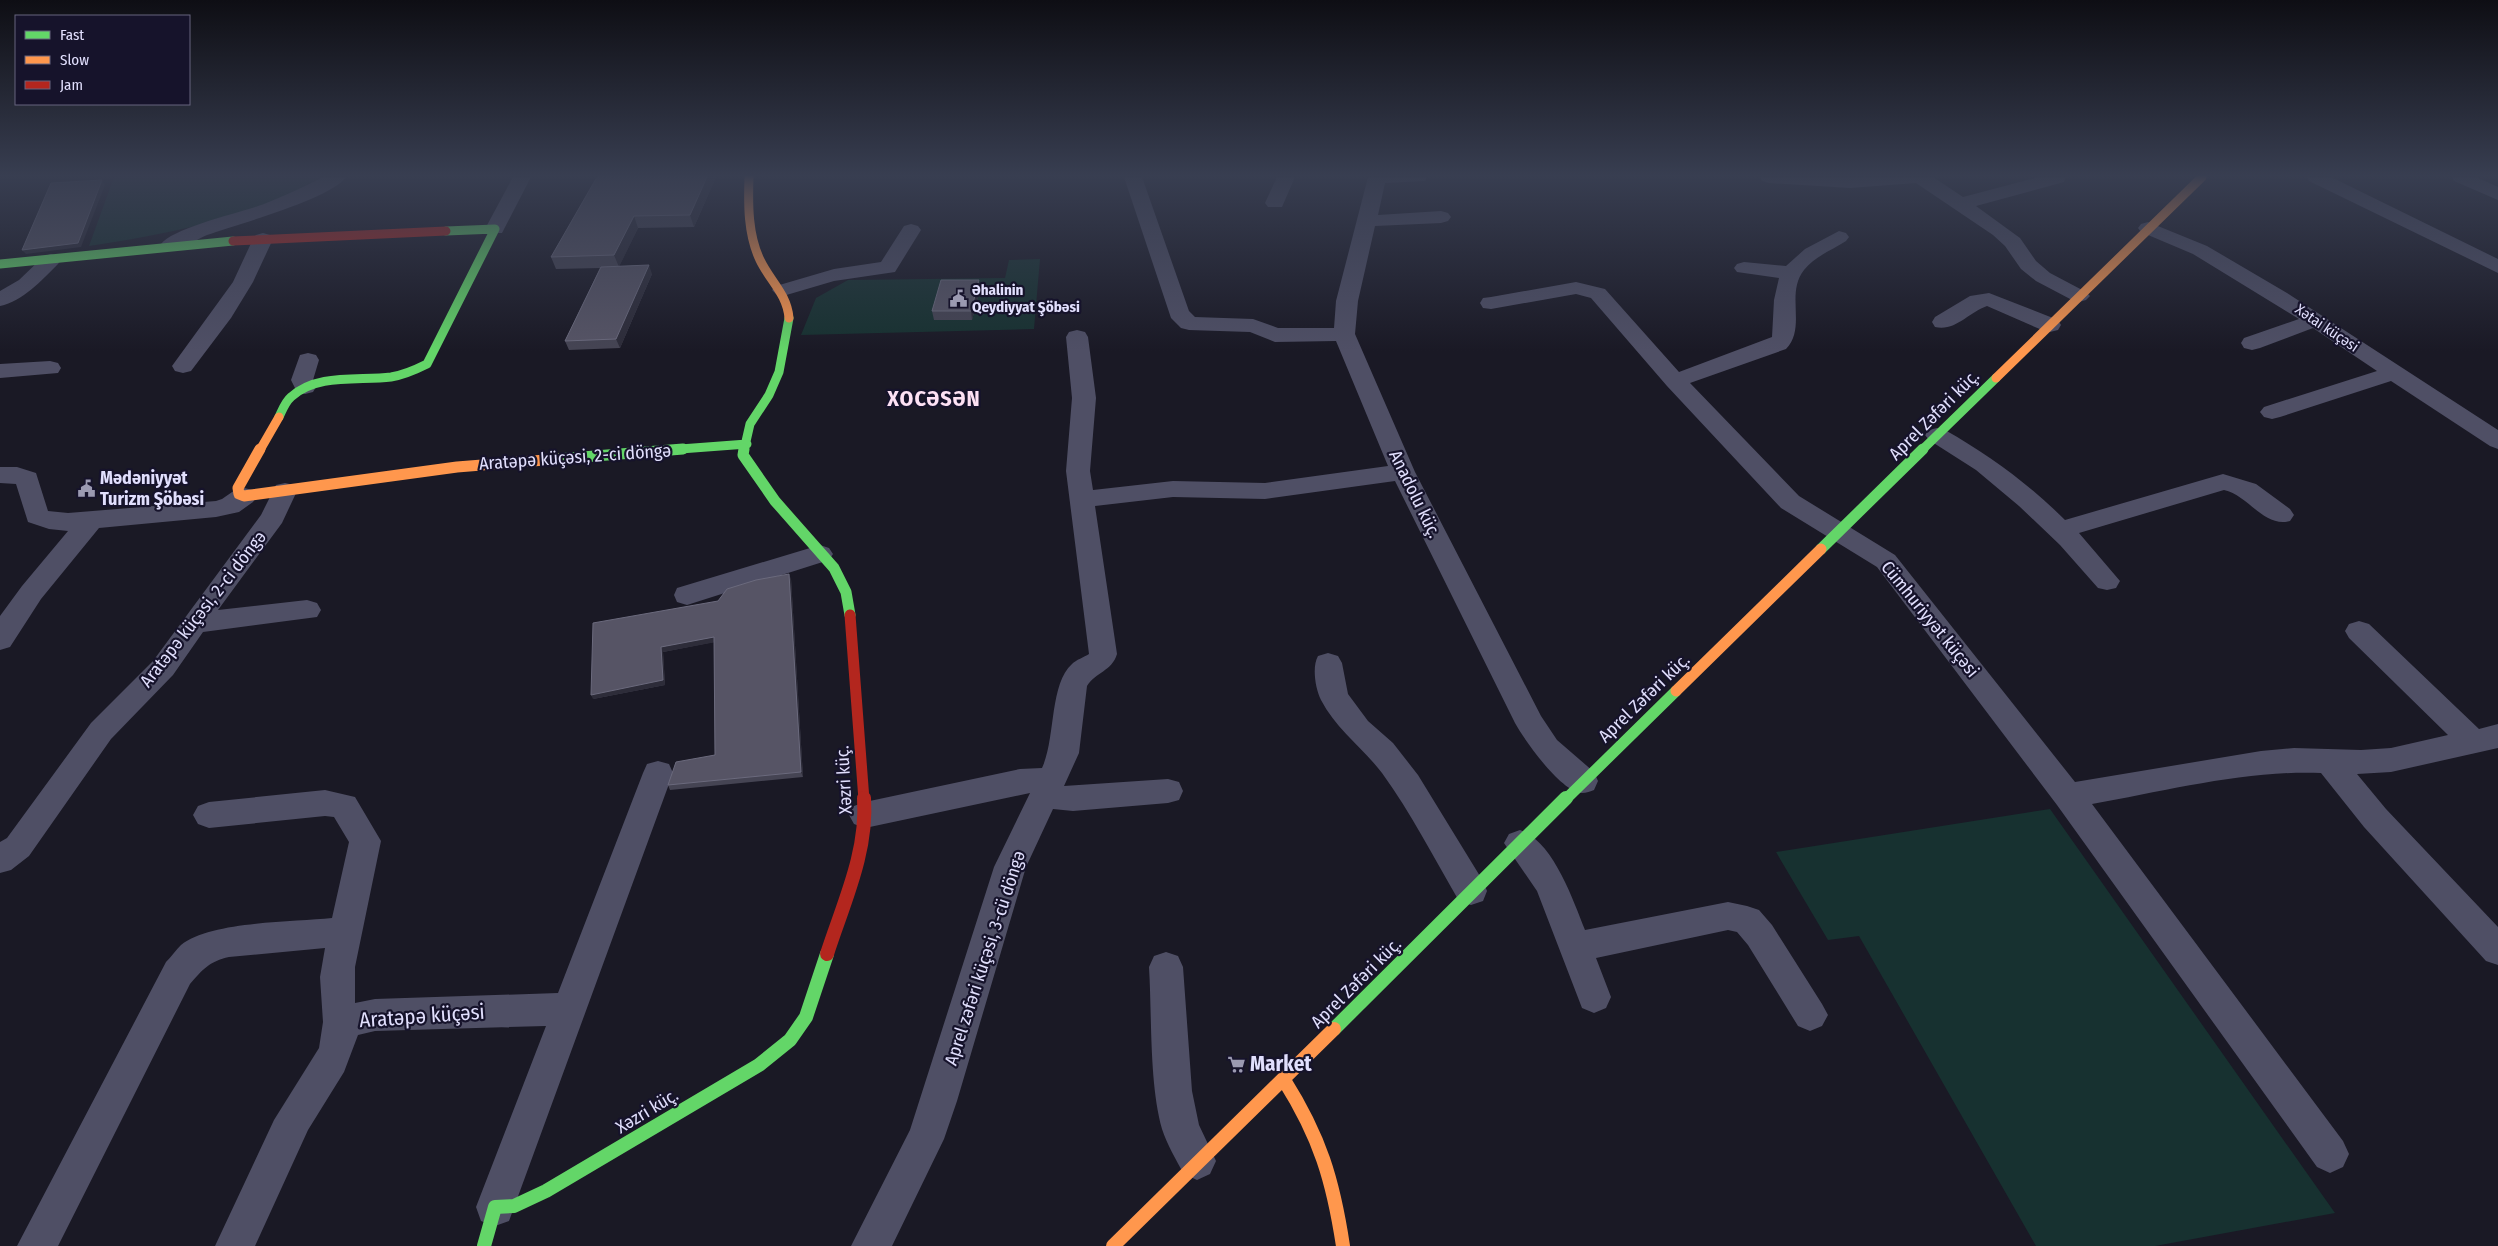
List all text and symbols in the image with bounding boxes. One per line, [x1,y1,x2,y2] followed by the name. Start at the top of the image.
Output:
[15,15,190,105] legend
[60,26,84,44] text: Fast
[60,51,89,69] text: Slow
[60,76,83,94] text: Jam
[972,281,1080,317] place label: Əhalinin Qeydiyyat Şöbəsi
[948,289,968,309] public building icon: Əhalinin Qeydiyyat Şöbəsi
[2292,300,2362,356] street label: Xətai küçəsi
[1884,365,1984,465] street label: Aprel Zəfəri küç.
[886,385,981,412] district label: XOCƏSƏN
[478,439,672,475] street label: Aratəpə küçəsi, 2-ci döngə
[1384,447,1446,542] street label: Anadolu küç.
[100,467,204,510] place label: Mədəniyyət Turizm Şöbəsi
[76,478,96,498] public building icon: Mədəniyyət Turizm Şöbəsi
[135,526,271,692] street label: Aratəpə küçəsi, 2-ci döngə
[1876,556,1984,682] street label: Cümhuriyyət küçəsi
[1594,649,1694,747] street label: Aprel Zəfəri küç.
[831,745,857,815] street label: Xəzri küç.
[940,848,1030,1068] street label: Aprel zəfəri küçəsi, 3-cü döngə
[1306,933,1406,1033] street label: Aprel Zəfəri küç.
[358,999,486,1033] street label: Aratəpə küçəsi
[1250,1051,1312,1077] place label: Market
[1226,1054,1246,1074] supermarket icon: Market
[612,1084,682,1138] street label: Xəzri küç.

